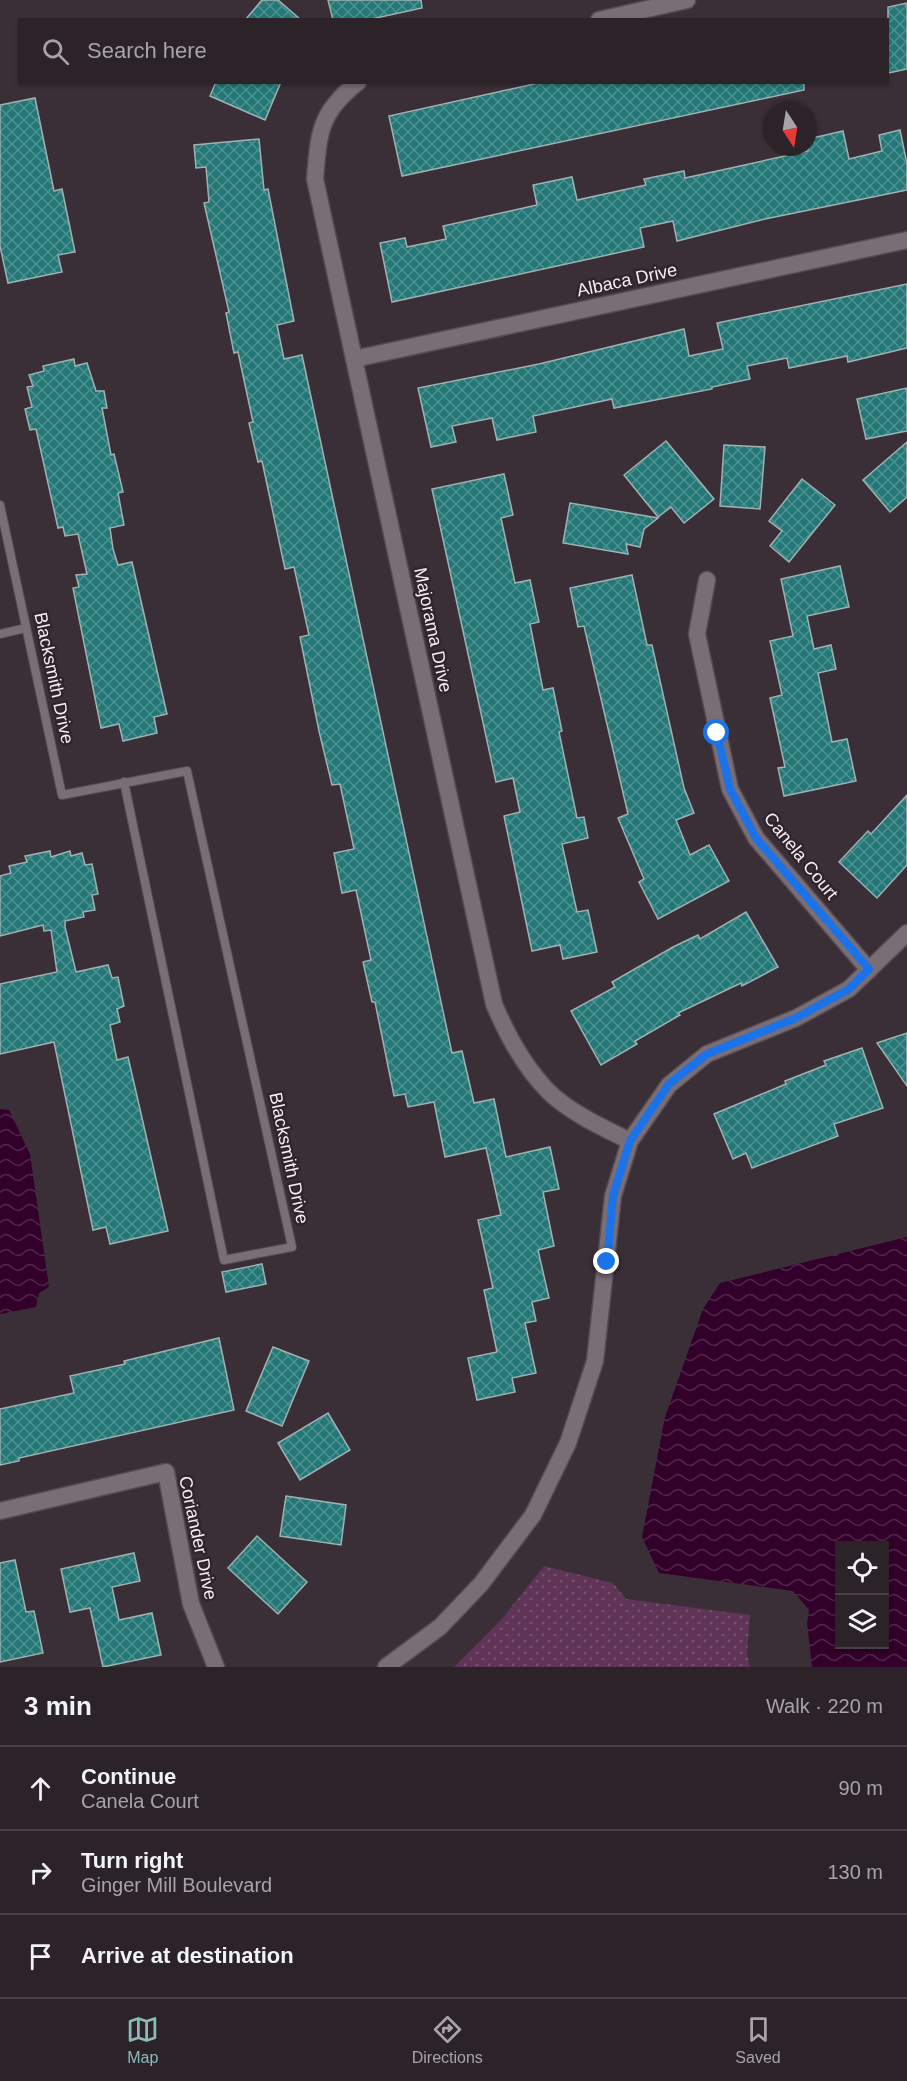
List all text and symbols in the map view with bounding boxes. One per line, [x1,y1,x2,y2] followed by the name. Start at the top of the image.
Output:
[18,18,889,84] search box
[39,35,72,68] icon: search
[87,38,207,63] text: Search here
[763,102,817,156] north arrow
[575,260,679,300] street label: Albaca Drive
[410,566,456,694] street label: Majorama Drive
[30,610,78,746] street label: Blacksmith Drive
[703,719,729,745] route start
[760,808,842,904] street label: Canela Court
[265,1090,313,1226] street label: Blacksmith Drive
[593,1248,619,1274] route end
[175,1474,221,1602] street label: Coriander Drive
[835,1541,889,1649] map controls
[835,1541,889,1595] button: locate
[835,1595,889,1649] button: layers
[24,1691,92,1721] text: 3 min
[766,1695,883,1717] text: Walk · 220 m
[81,1764,176,1789] text: Continue
[24,1772,57,1805] icon: ahead
[839,1777,883,1799] text: 90 m
[81,1790,199,1812] text: Canela Court
[81,1848,183,1873] text: Turn right
[24,1856,57,1889] icon: right
[827,1861,883,1883] text: 130 m
[81,1874,272,1896] text: Ginger Mill Boulevard
[24,1940,57,1973] icon: arrive
[81,1943,294,1968] text: Arrive at destination
[126,2013,159,2067] tab: Map
[412,2013,483,2067] tab: Directions
[735,2013,781,2067] tab: Saved

